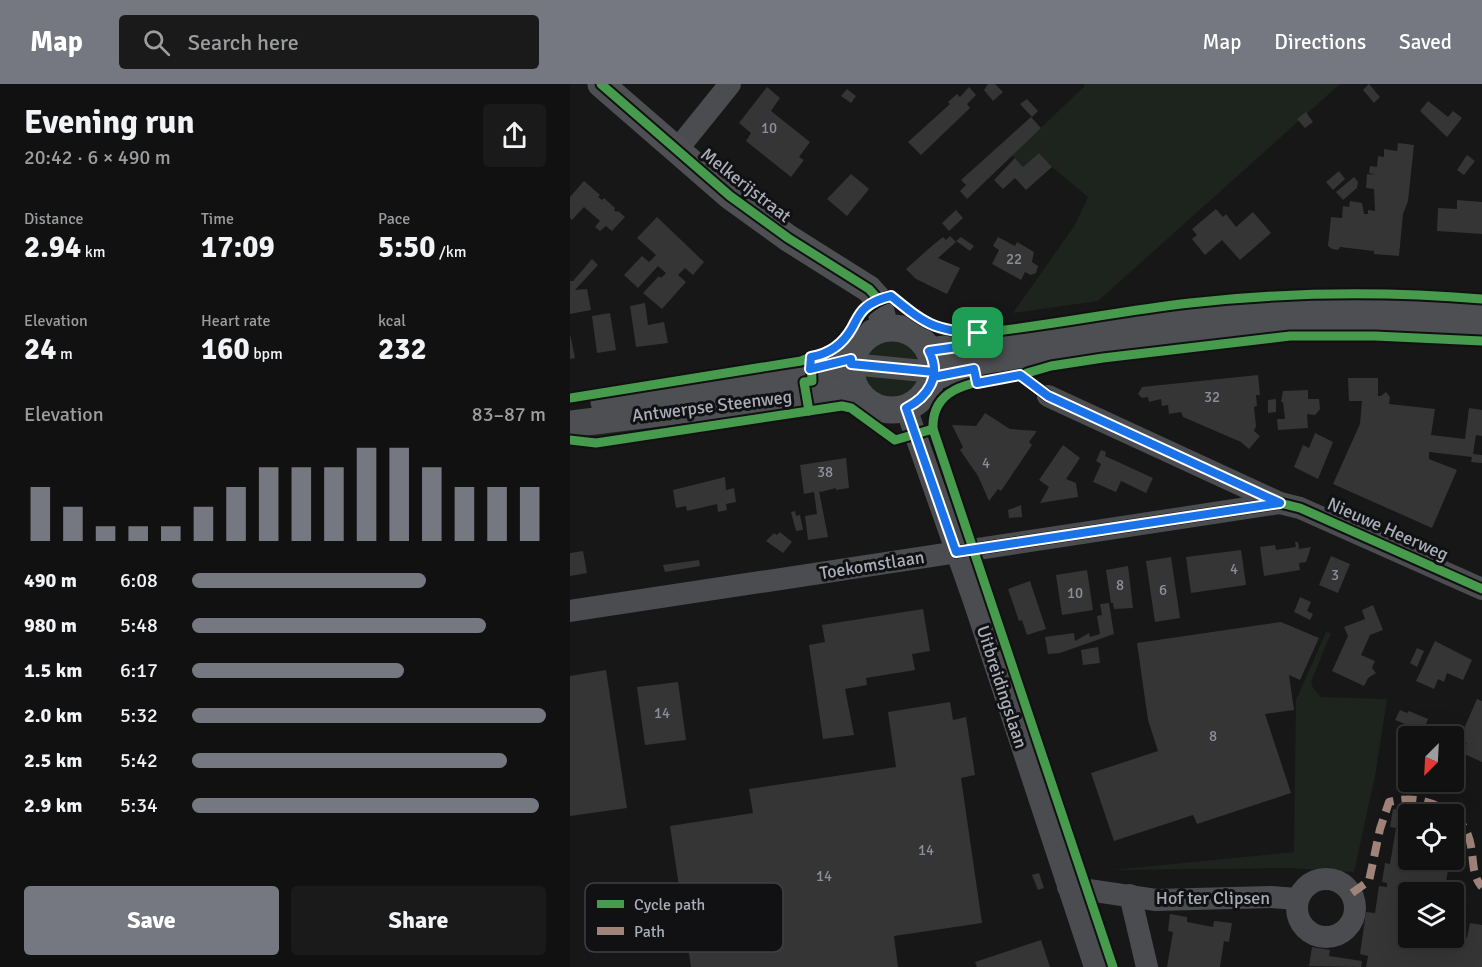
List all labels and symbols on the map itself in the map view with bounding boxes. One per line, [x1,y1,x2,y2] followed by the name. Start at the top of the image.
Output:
[761,119,777,137] house number: 10
[697,143,795,227] street label: Melkerijstraat
[1006,250,1022,268] house number: 22
[952,307,1003,358] pin
[631,385,793,427] street label: Antwerpse Steenweg
[1204,388,1220,406] house number: 32
[982,454,990,472] house number: 4
[817,463,833,481] house number: 38
[1324,492,1452,566] street label: Nieuwe Heerweg
[818,546,926,584] street label: Toekomstlaan
[1230,560,1238,578] house number: 4
[1331,566,1339,584] house number: 3
[1116,576,1124,594] house number: 8
[1159,581,1167,599] house number: 6
[1067,584,1083,602] house number: 10
[972,623,1032,751] street label: Uitbreidingslaan
[654,704,670,722] house number: 14
[1398,726,1464,792] north arrow
[1209,727,1217,745] house number: 8
[918,841,934,859] house number: 14
[816,867,832,885] house number: 14
[585,883,783,952] legend
[1156,887,1270,909] street label: Hof ter Clipsen
[634,895,705,915] text: Cycle path
[634,922,665,942] text: Path

